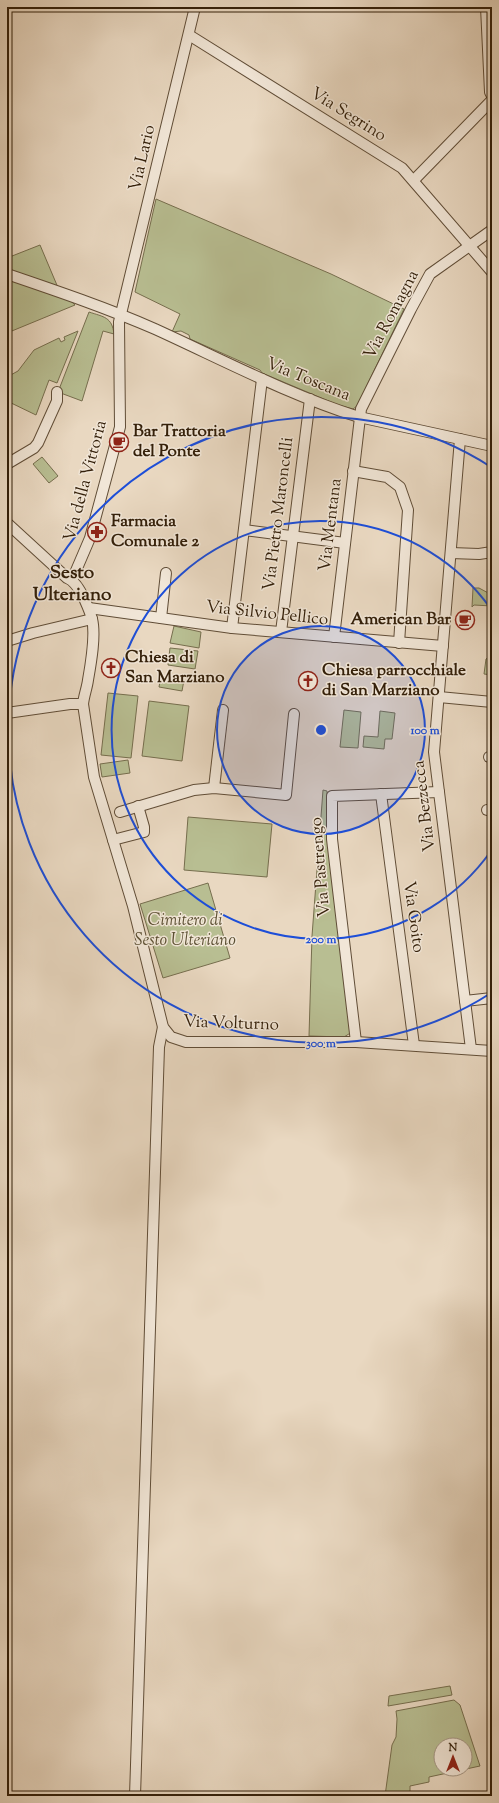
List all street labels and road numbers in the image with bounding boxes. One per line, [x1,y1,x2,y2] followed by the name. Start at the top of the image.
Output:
[305,82,391,148] street label: Via Segrino
[124,123,162,193] street label: Via Lario
[358,266,426,364] street label: Via Romagna
[262,352,354,408] street label: Via Toscana
[58,418,114,544] street label: Via della Vittoria
[258,436,300,592] street label: Via Pietro Maroncelli
[313,477,349,573] street label: Via Mentana
[205,596,329,632] street label: Via Silvio Pellico
[407,759,442,853] street label: Via Bezzecca
[305,816,337,918] street label: Via Pastrengo
[396,880,430,954] street label: Via Goito
[183,1010,279,1038] street label: Via Volturno

